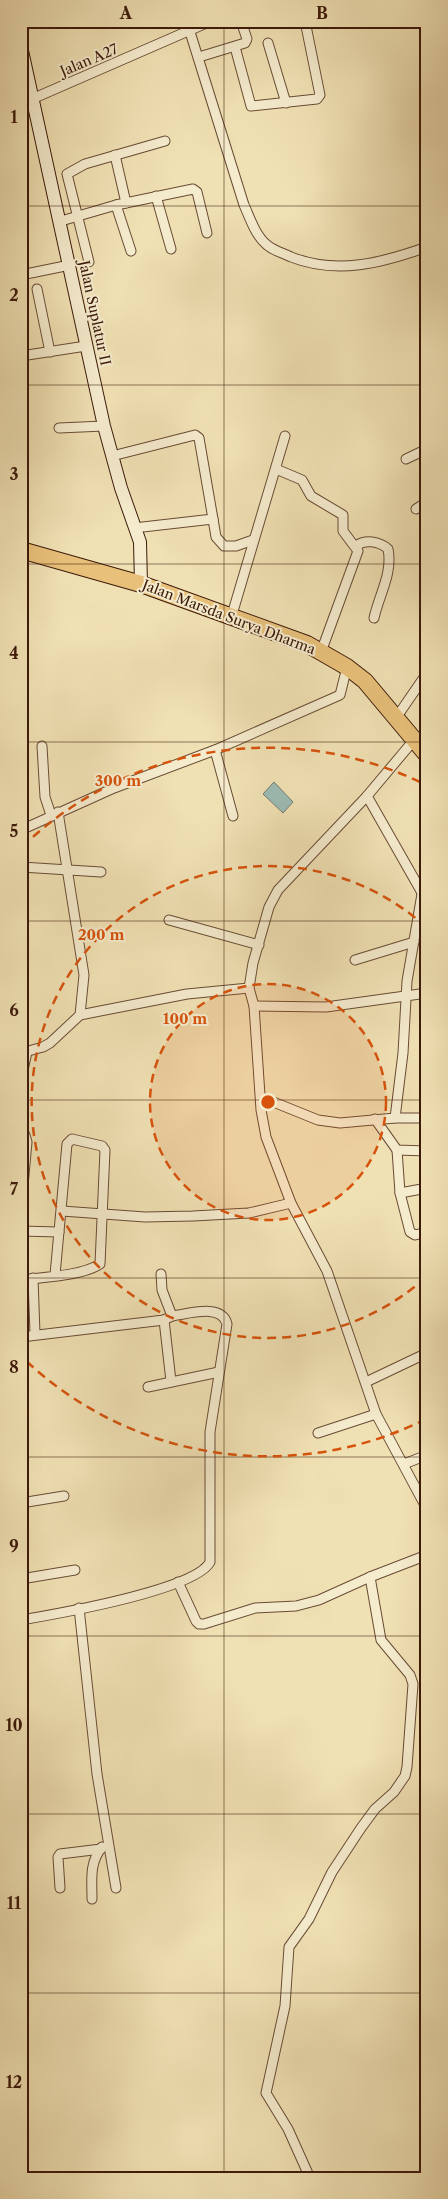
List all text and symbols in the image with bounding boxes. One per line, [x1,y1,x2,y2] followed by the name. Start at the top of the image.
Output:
[119,3,133,23] text: A
[316,3,328,23] text: B
[55,40,121,81] street label: Jalan A27
[10,107,18,127] text: 1
[75,257,115,367] street label: Jalan Suplatur II
[9,285,19,305] text: 2
[9,464,19,484] text: 3
[138,575,319,659] street label: Jalan Marsda Surya Dharma
[9,643,19,663] text: 4
[95,771,141,790] text: 300 m
[10,821,19,841] text: 5
[78,925,124,944] text: 200 m
[9,1000,19,1020] text: 6
[163,1009,207,1028] text: 100 m
[259,1093,277,1111] centre of rings
[10,1179,19,1199] text: 7
[9,1357,19,1377] text: 8
[9,1536,19,1556] text: 9
[5,1715,23,1735] text: 10
[7,1893,22,1913] text: 11
[6,2072,22,2092] text: 12

